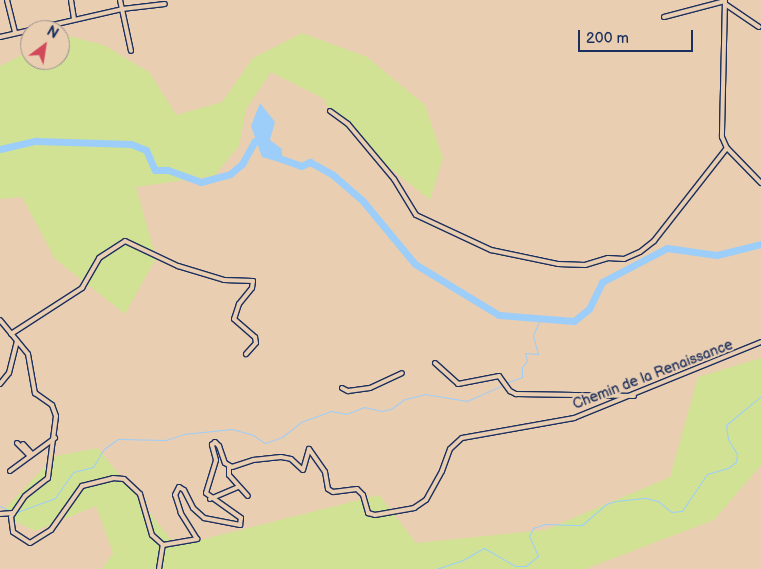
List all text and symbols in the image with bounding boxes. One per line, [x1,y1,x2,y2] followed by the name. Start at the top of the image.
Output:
[20,20,70,70] north arrow
[581,20,696,52] scale bar
[44,23,61,43] text: N
[586,29,629,48] text: 200 m
[571,337,735,413] street label: Chemin de la Renaissance

